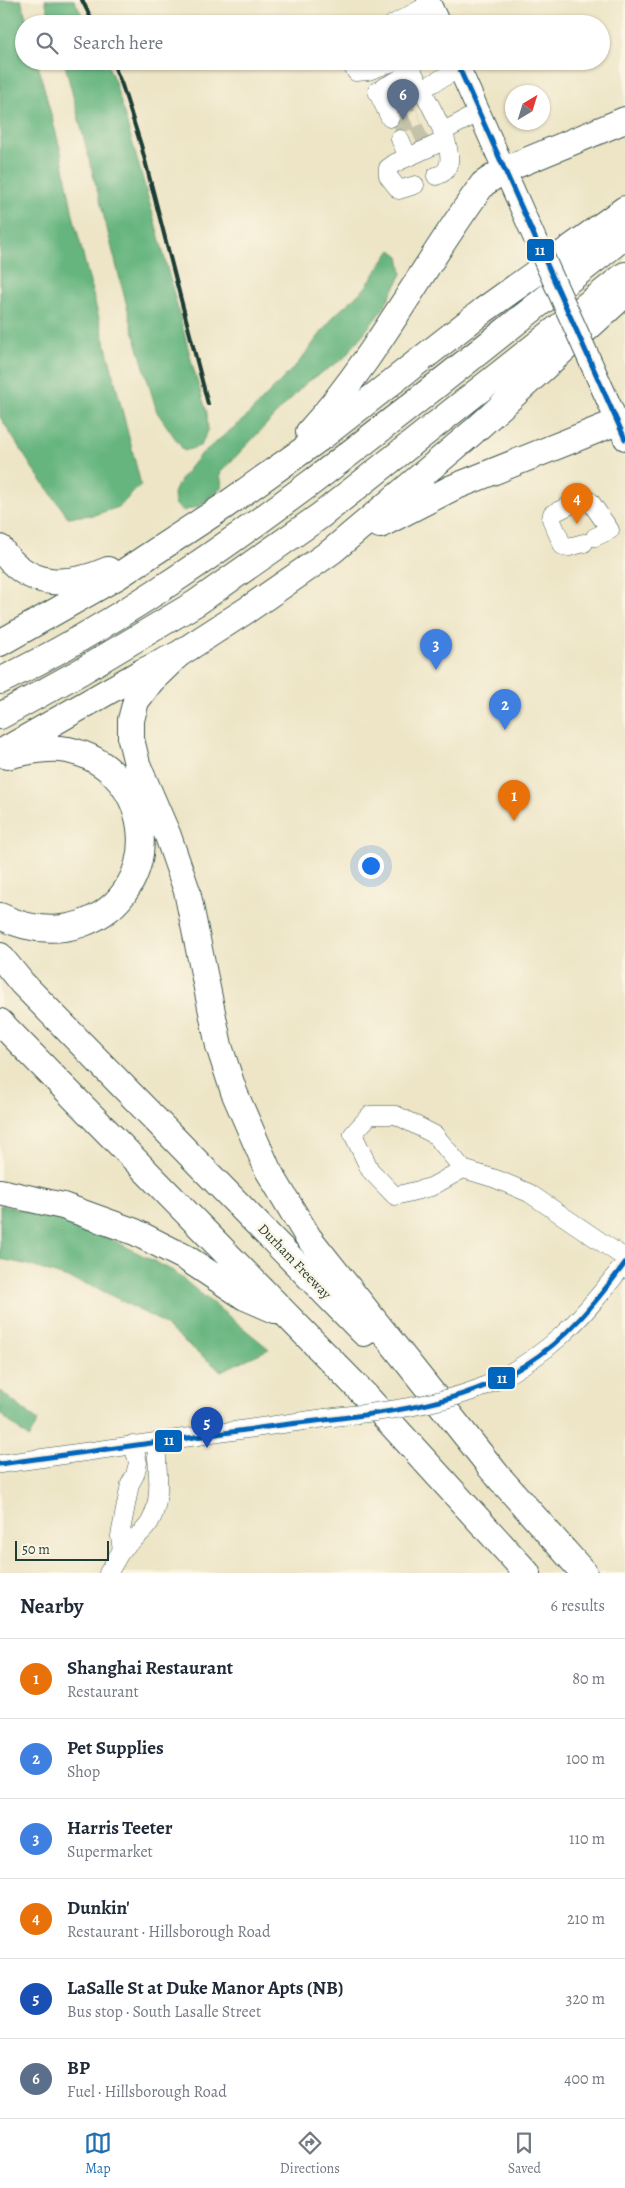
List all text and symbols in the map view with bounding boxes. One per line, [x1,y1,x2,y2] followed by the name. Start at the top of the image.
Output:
[15,15,610,70] search box
[33,29,61,57] icon: search
[73,30,163,56] text: Search here
[387,79,419,120] pin: 6
[505,85,550,130] north arrow
[526,238,555,262] line badge: 11
[535,241,545,260] text: 11
[561,483,593,524] pin: 4
[420,629,452,670] pin: 3
[489,689,521,730] pin: 2
[498,780,530,821] pin: 1
[358,853,384,879] your location
[254,1220,336,1304] street label: Durham Freeway
[487,1366,516,1390] line badge: 11
[497,1369,507,1388] text: 11
[191,1407,223,1448] pin: 5
[154,1429,183,1453] line badge: 11
[164,1431,174,1450] text: 11
[15,1538,109,1561] scale bar
[22,1540,50,1559] text: 50 m
[20,1592,83,1620] text: Nearby
[551,1595,605,1617] text: 6 results
[67,1655,233,1681] text: Shanghai Restaurant
[33,1668,39,1690] text: 1
[572,1668,605,1690] text: 80 m
[67,1681,139,1703] text: Restaurant
[67,1735,164,1761] text: Pet Supplies
[32,1748,40,1770] text: 2
[566,1748,605,1770] text: 100 m
[67,1761,100,1783] text: Shop
[67,1815,173,1841] text: Harris Teeter
[33,1828,39,1850] text: 3
[569,1828,605,1850] text: 110 m
[67,1841,153,1863] text: Supermarket
[67,1895,130,1921] text: Dunkin'
[32,1908,40,1930] text: 4
[567,1908,605,1930] text: 210 m
[67,1921,271,1943] text: Restaurant · Hillsborough Road
[67,1975,344,2001] text: LaSalle St at Duke Manor Apts (NB)
[33,1988,39,2010] text: 5
[566,1988,605,2010] text: 320 m
[67,2001,261,2023] text: Bus stop · South Lasalle Street
[67,2055,90,2081] text: BP
[32,2068,40,2090] text: 6
[564,2068,605,2090] text: 400 m
[67,2081,227,2103] text: Fuel · Hillsborough Road
[84,2129,112,2178] tab: Map
[280,2129,340,2178] tab: Directions
[508,2129,541,2178] tab: Saved

